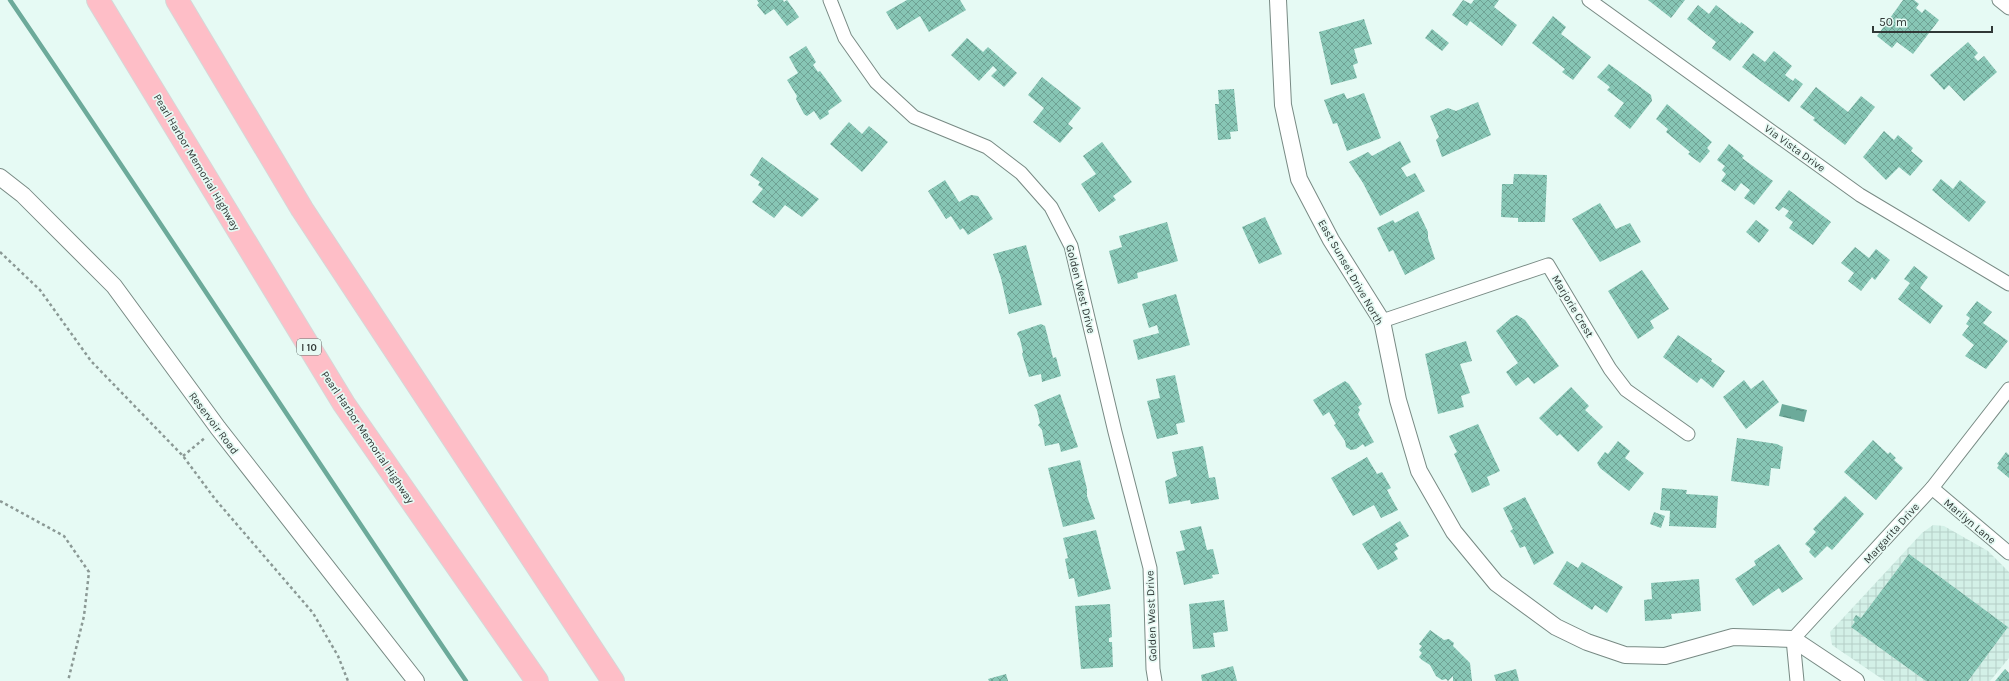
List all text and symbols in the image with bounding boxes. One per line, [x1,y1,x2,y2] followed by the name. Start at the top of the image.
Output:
[1873,8,1992,34] scale bar
[1879,15,1907,29] text: 50 m
[151,92,243,233] street label: Pearl Harbor Memorial Highway
[1762,122,1828,175] street label: Via Vista Drive
[1315,217,1386,327] street label: East Sunset Drive North
[1063,243,1098,335] street label: Golden West Drive
[1549,273,1596,340] street label: Marjorie Crest
[297,339,321,355] road number: I 10
[318,369,417,506] street label: Pearl Harbor Memorial Highway
[186,390,241,457] street label: Reservoir Road
[1941,496,1998,547] street label: Marilyn Lane
[1861,500,1922,566] street label: Margarita Drive
[1143,570,1160,662] street label: Golden West Drive

